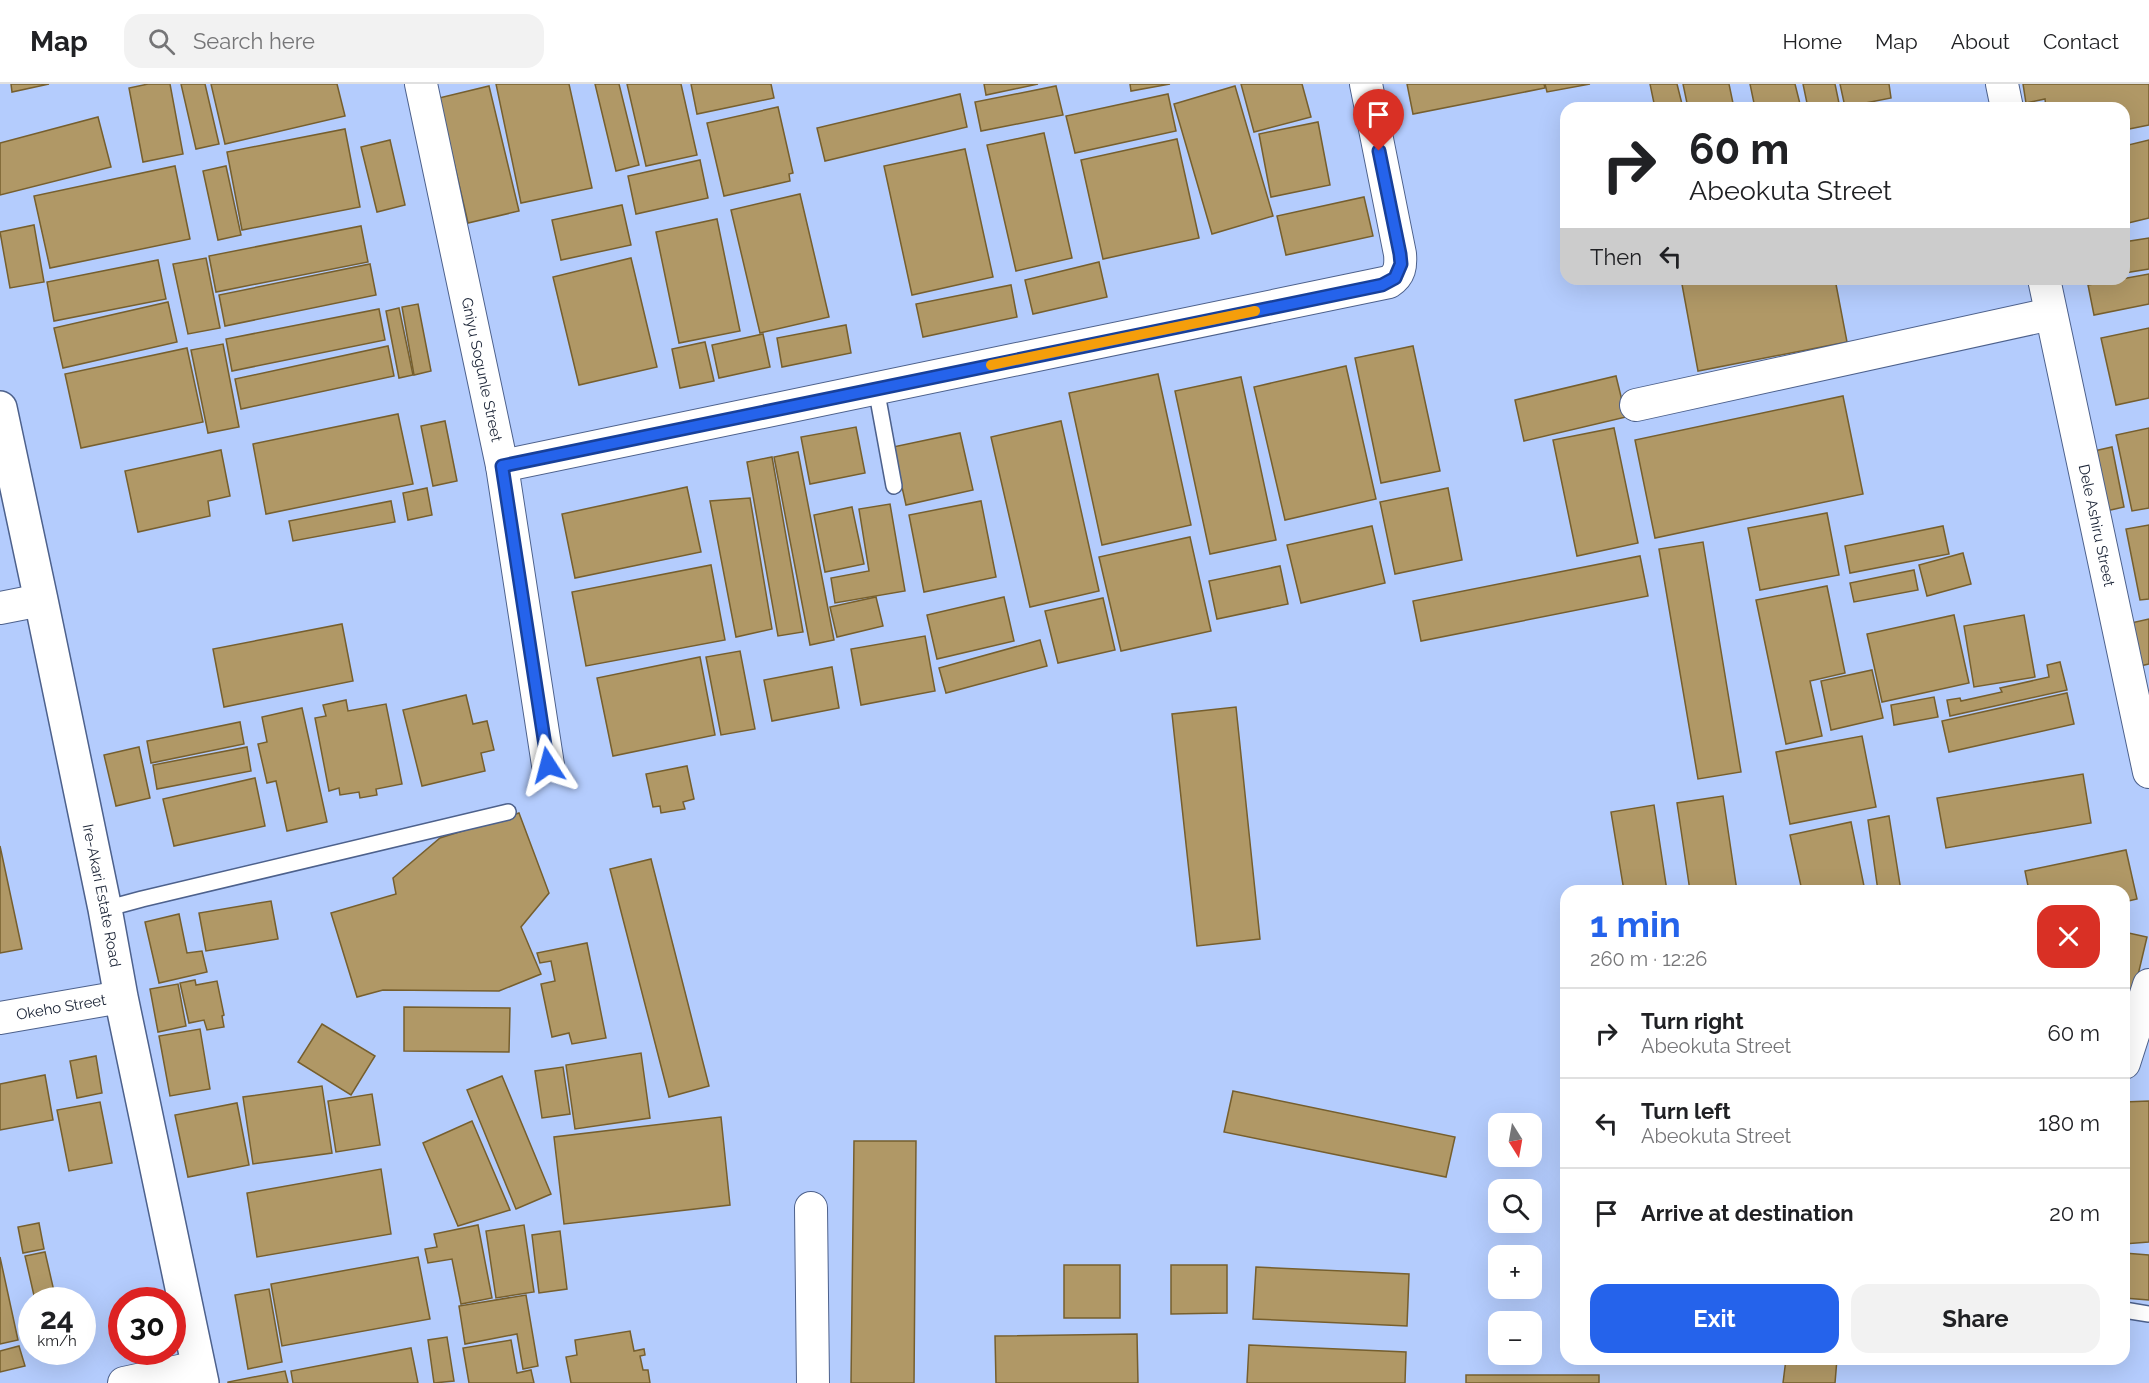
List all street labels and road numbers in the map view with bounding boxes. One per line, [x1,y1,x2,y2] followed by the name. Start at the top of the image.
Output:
[458,296,506,443] street label: Gniyu Sogunle Street
[2075,463,2118,588] street label: Dele Ashiru Street
[79,822,124,969] street label: Ire-Akari Estate Road
[15,991,107,1024] street label: Okeho Street

